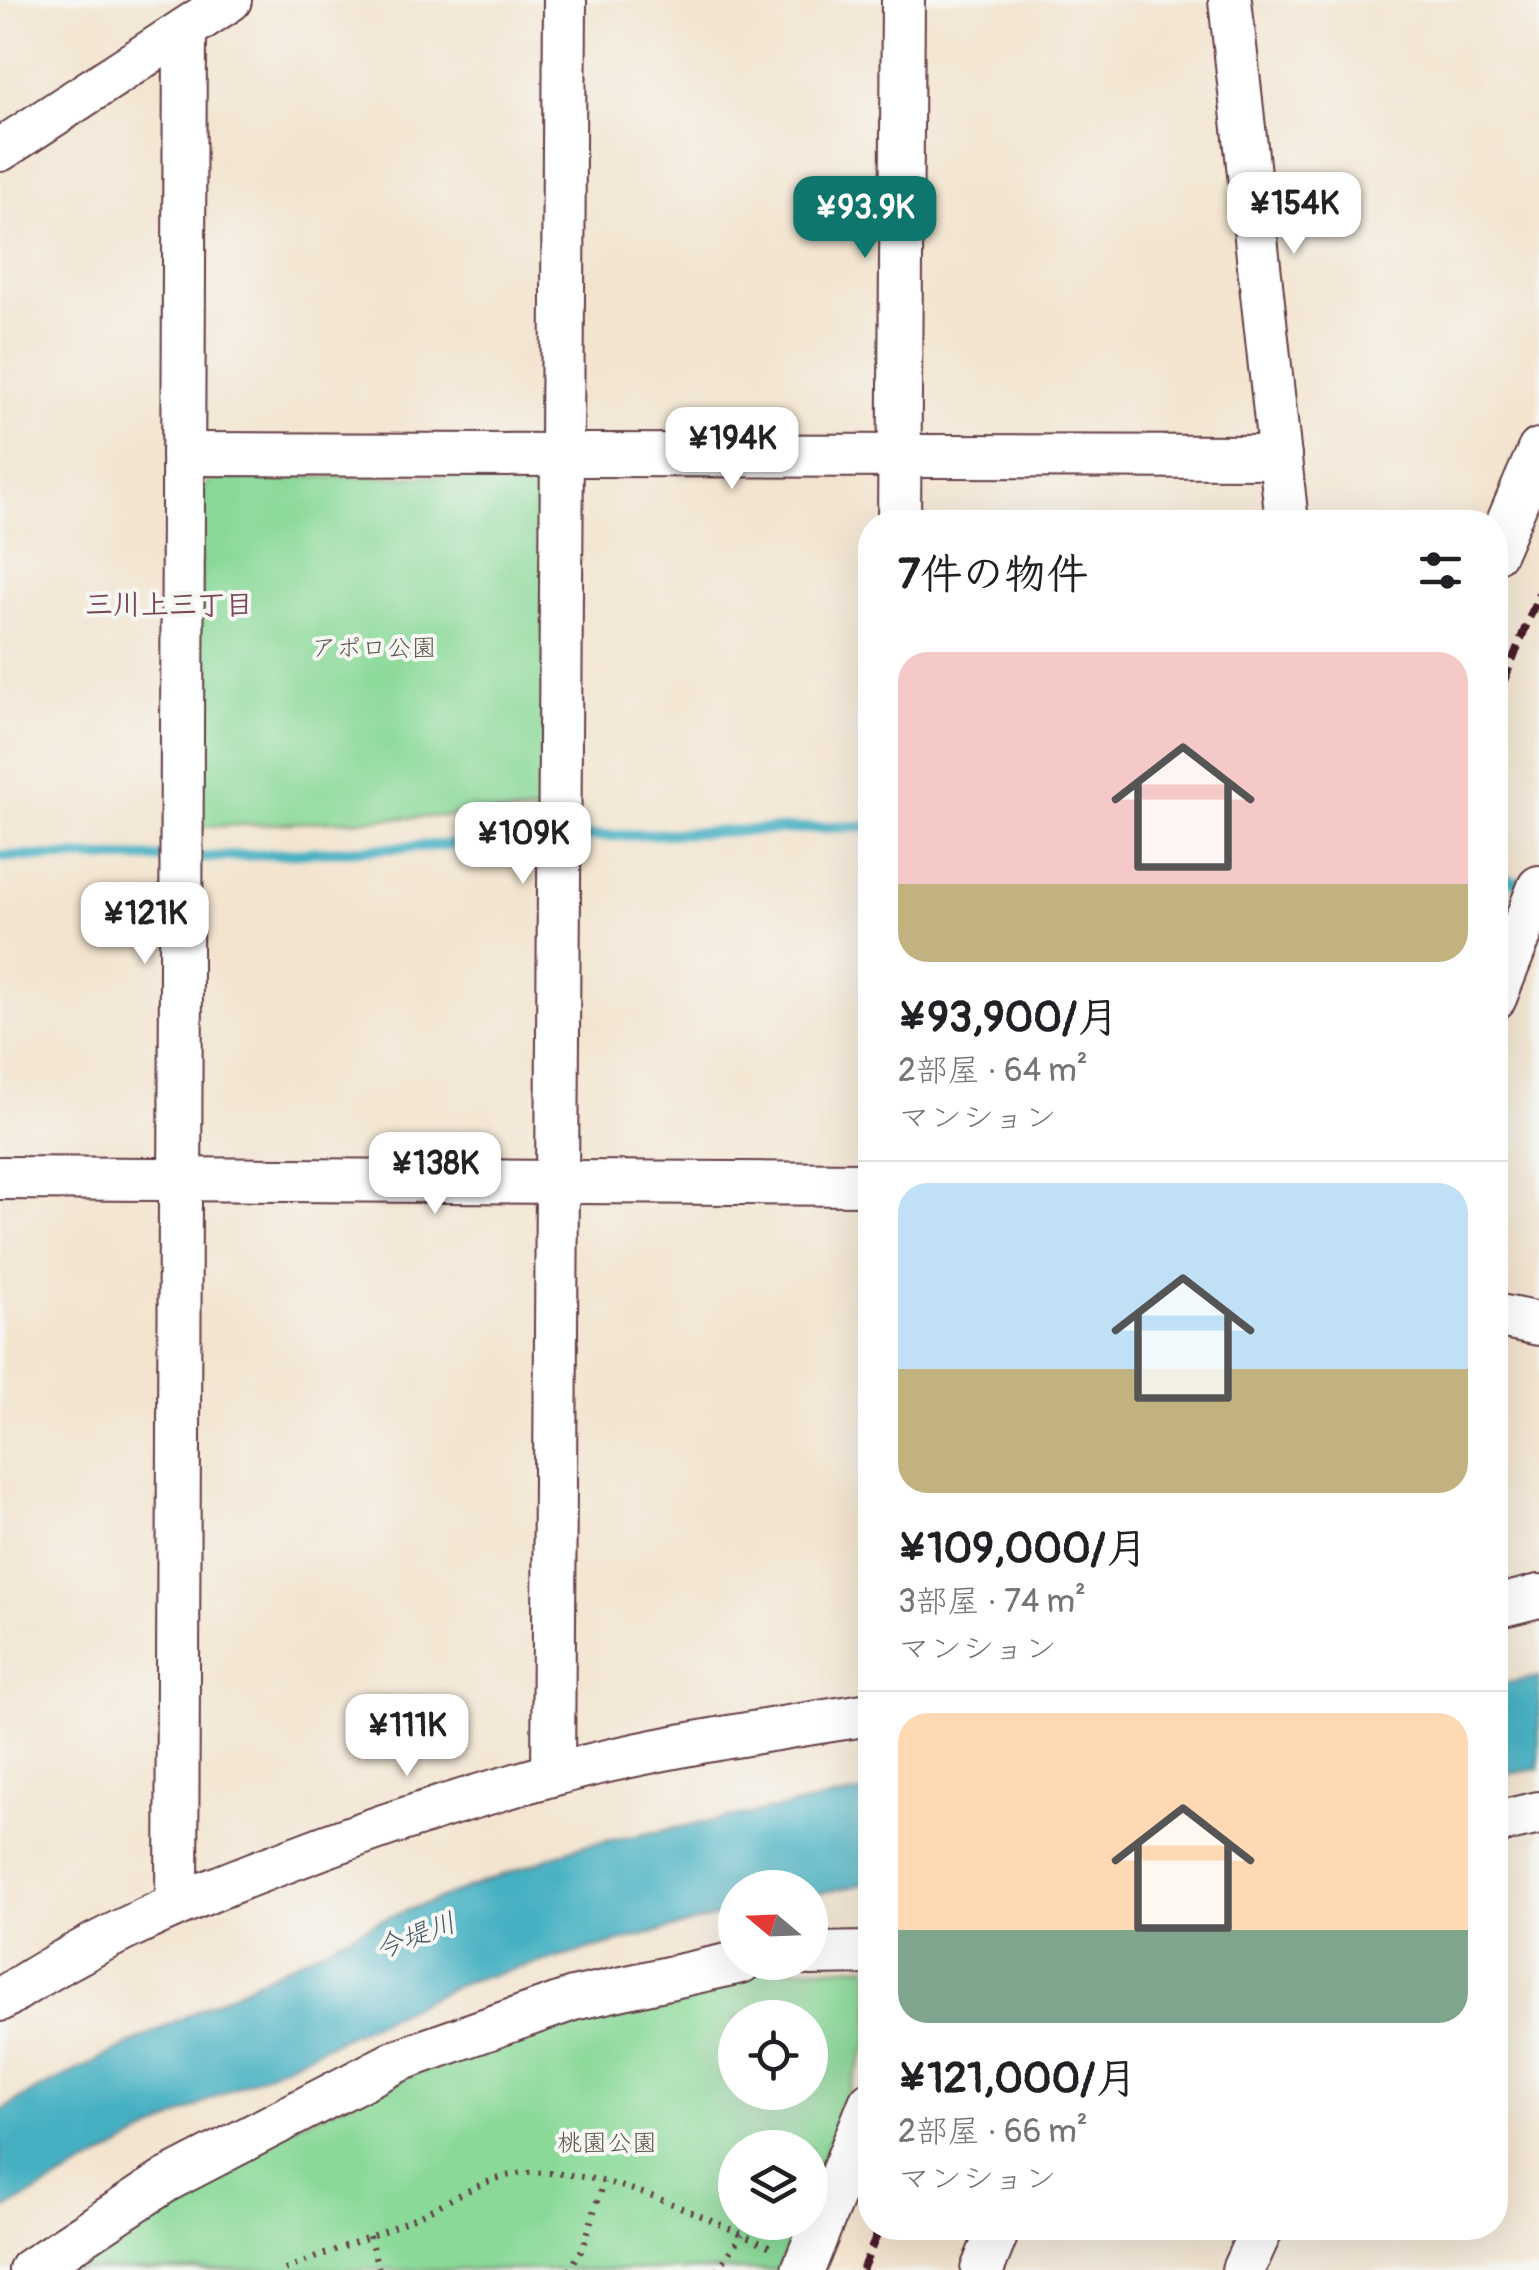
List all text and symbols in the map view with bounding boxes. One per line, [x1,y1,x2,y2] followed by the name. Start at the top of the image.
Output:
[1224,172,1364,257] pin: ¥154K
[784,176,946,261] pin: ¥93.9K
[1249,184,1339,224] text: ¥154K
[815,188,915,228] text: ¥93.9K
[662,407,802,492] pin: ¥194K
[687,419,777,459] text: ¥194K
[1413,543,1468,598] icon: filters
[898,549,1088,601] text: 7件の物件
[85,588,253,623] district label: 三川上三丁目
[311,633,437,664] park label: アポロ公園
[1093,717,1273,897] icon: home
[453,802,593,887] pin: ¥109K
[477,814,569,854] text: ¥109K
[75,882,215,967] pin: ¥121K
[103,894,187,934] text: ¥121K
[898,992,1119,1044] text: ¥93,900/月
[898,1051,1088,1091] text: 2部屋 · 64 m²
[898,1098,1057,1138] text: マンション
[365,1132,505,1217] pin: ¥138K
[391,1144,479,1184] text: ¥138K
[1093,1248,1273,1428] icon: home
[898,1523,1148,1575] text: ¥109,000/月
[898,1582,1086,1622] text: 3部屋 · 74 m²
[898,1629,1057,1669] text: マンション
[337,1694,477,1779] pin: ¥111K
[367,1706,447,1746] text: ¥111K
[1093,1778,1273,1958] icon: home
[718,1870,828,1980] north arrow
[718,1870,828,2240] map controls
[370,1906,461,1967] water label: 今堤川
[718,2000,828,2110] button: locate
[898,2053,1137,2105] text: ¥121,000/月
[898,2112,1088,2152] text: 2部屋 · 66 m²
[557,2128,657,2159] park label: 桃園公園
[718,2130,828,2240] button: layers
[898,2159,1057,2199] text: マンション

